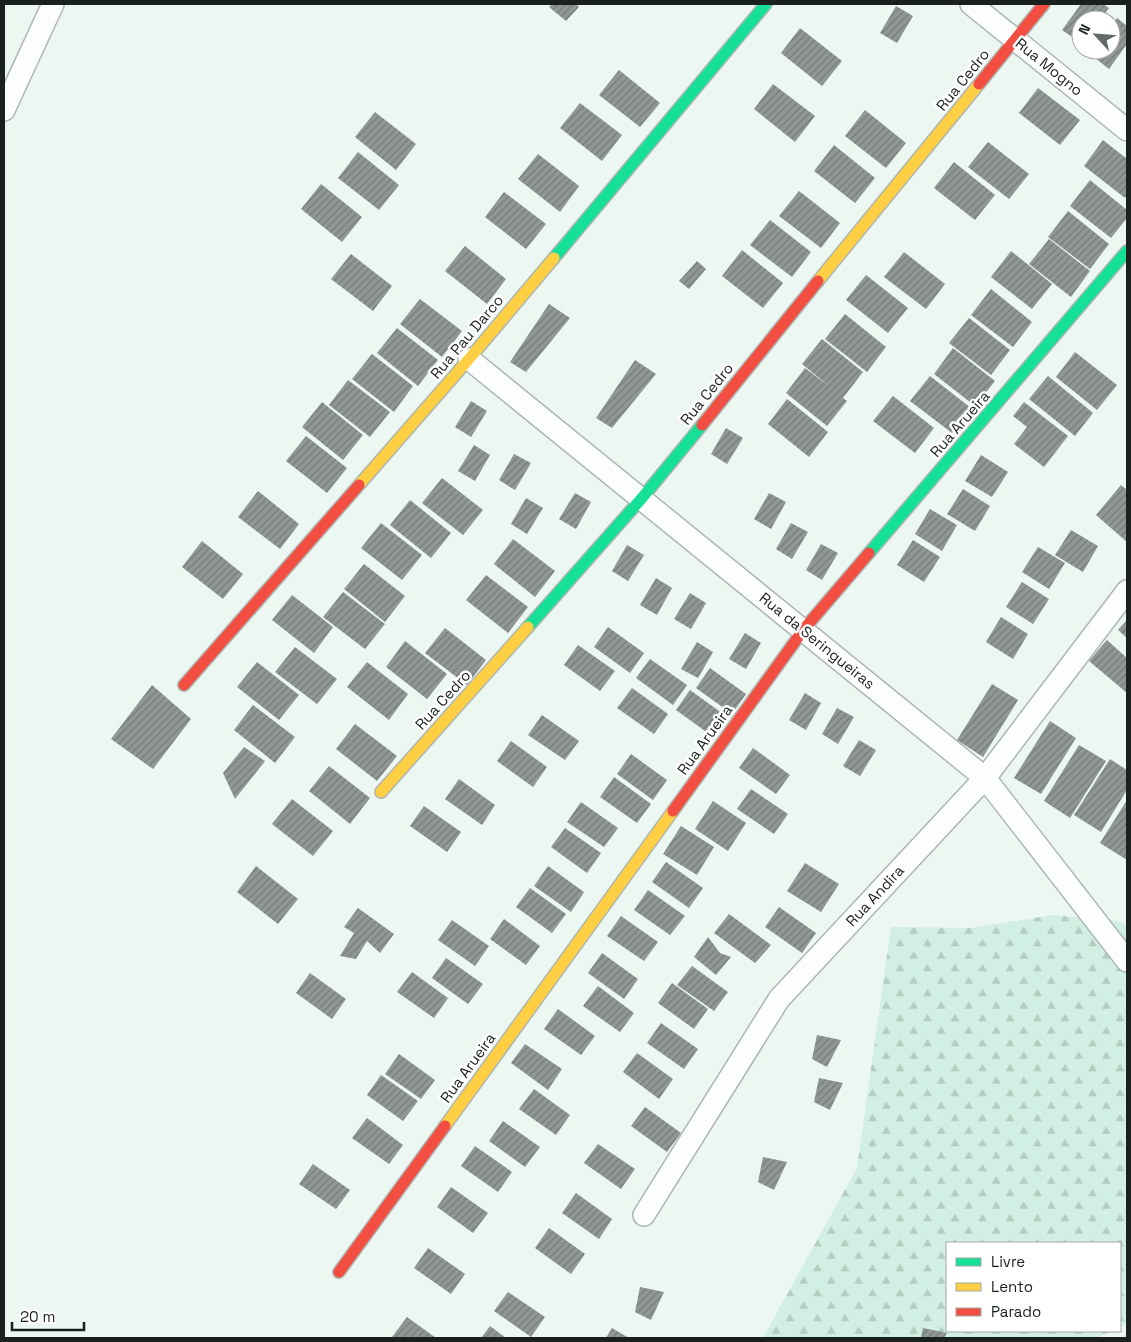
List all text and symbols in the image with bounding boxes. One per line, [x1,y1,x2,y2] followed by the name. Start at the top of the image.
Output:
[1071,10,1121,60] north arrow
[1074,21,1094,37] text: N
[1012,34,1087,100] street label: Rua Mogno
[932,45,993,114] street label: Rua Cedro
[426,291,507,382] street label: Rua Pau Darco
[676,359,737,428] street label: Rua Cedro
[926,386,994,461] street label: Rua Arueira
[756,588,879,693] street label: Rua da Seringueiras
[411,666,474,734] street label: Rua Cedro
[673,701,737,778] street label: Rua Arueira
[841,861,908,930] street label: Rua Andira
[436,1029,500,1106] street label: Rua Arueira
[946,1242,1121,1332] legend
[991,1252,1025,1271] text: Livre
[991,1277,1033,1296] text: Lento
[12,1300,85,1332] scale bar
[991,1302,1041,1321] text: Parado
[20,1307,55,1326] text: 20 m

